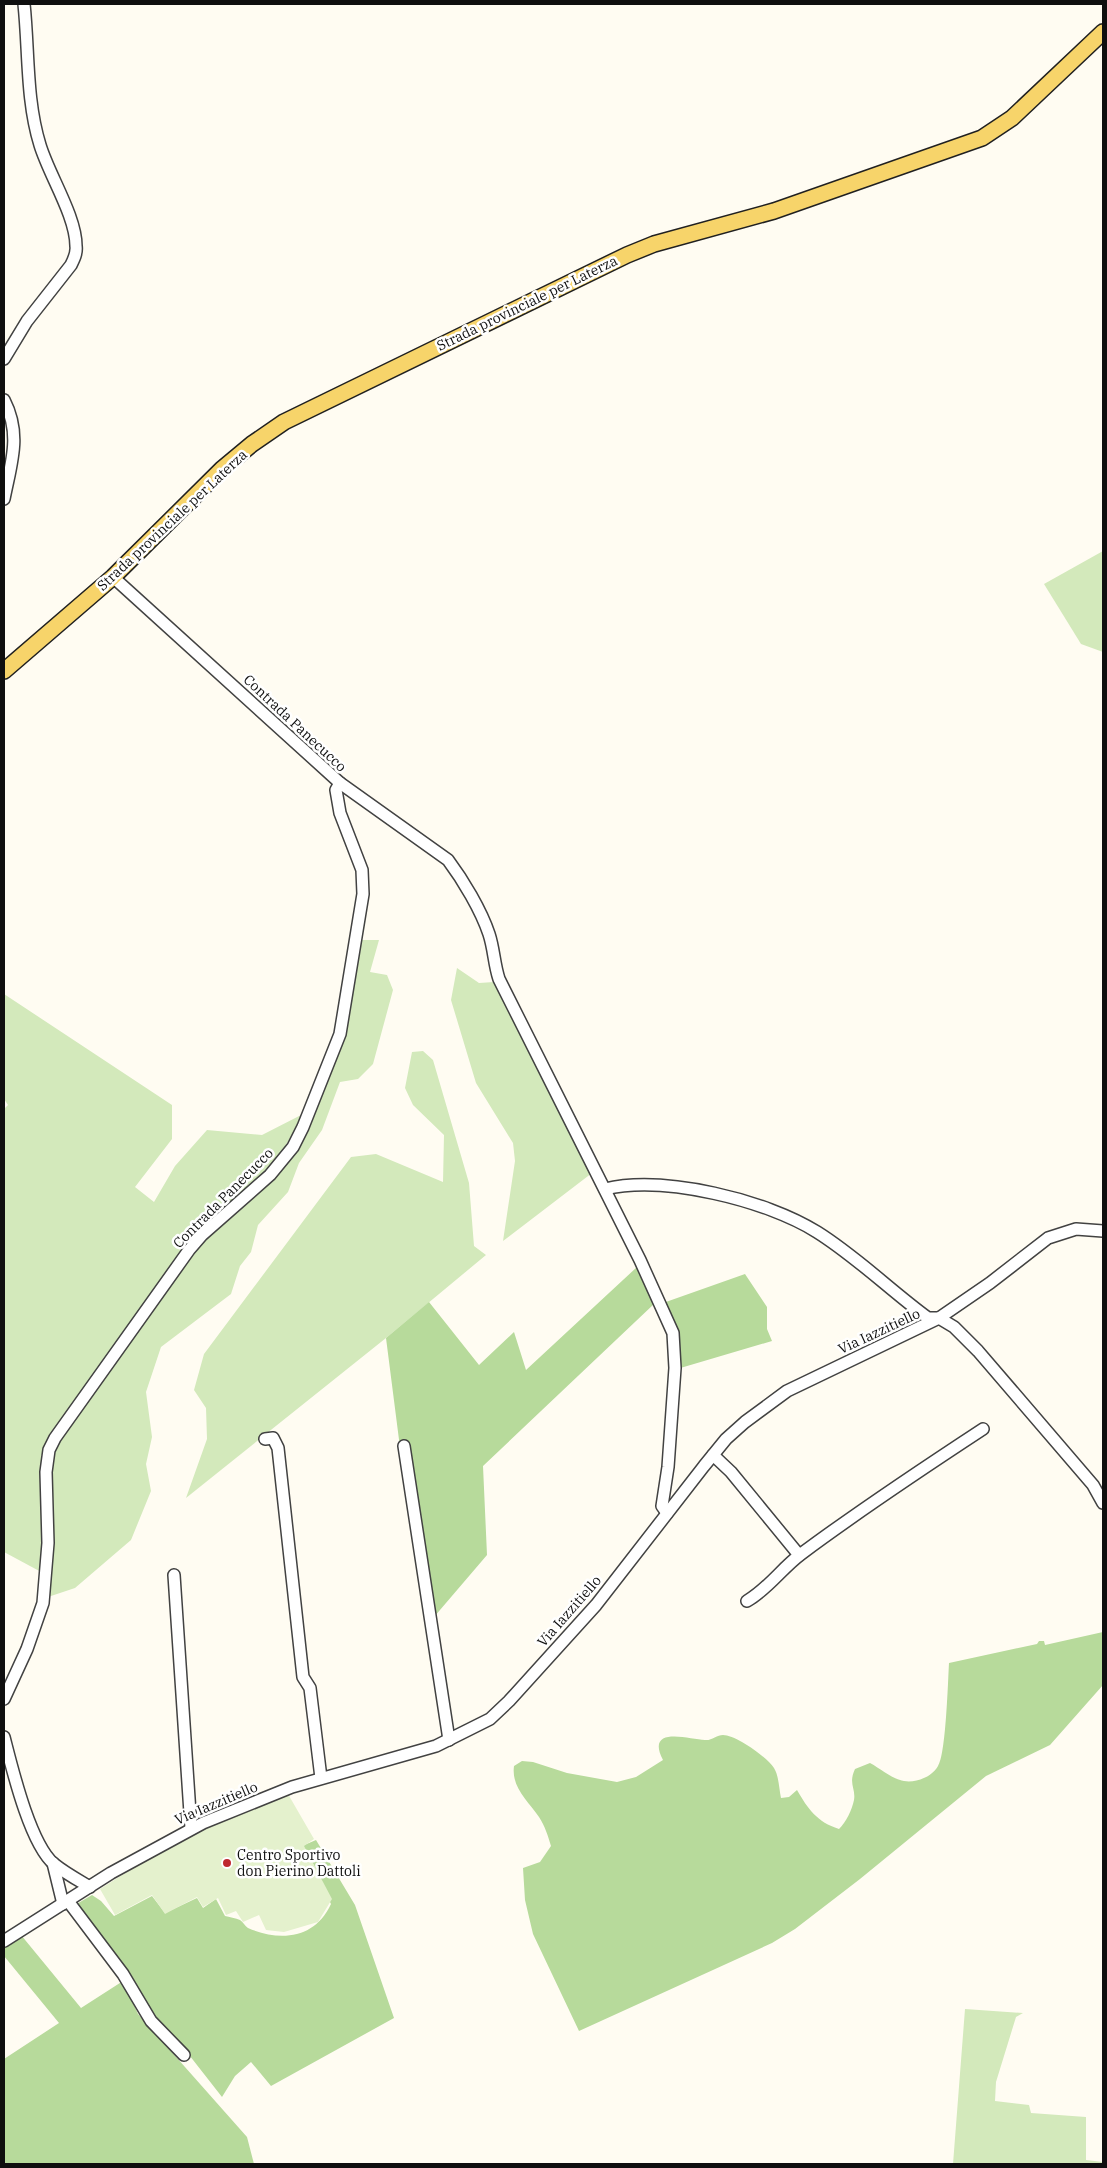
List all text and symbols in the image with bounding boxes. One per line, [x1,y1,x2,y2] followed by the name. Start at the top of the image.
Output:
[434,251,621,355] street label: Strada provinciale per Laterza
[93,445,251,594] street label: Strada provinciale per Laterza
[240,671,350,776] street label: Contrada Panecucco
[169,1144,277,1252] street label: Contrada Panecucco
[835,1304,923,1358] street label: Via Iazzitiello
[533,1572,605,1650] street label: Via Iazzitiello
[172,1777,260,1829] street label: Via Iazzitiello
[237,1846,361,1880] place label: Centro Sportivo don Pierino Dattoli
[221,1857,233,1869] marker: Centro Sportivo don Pierino Dattoli

